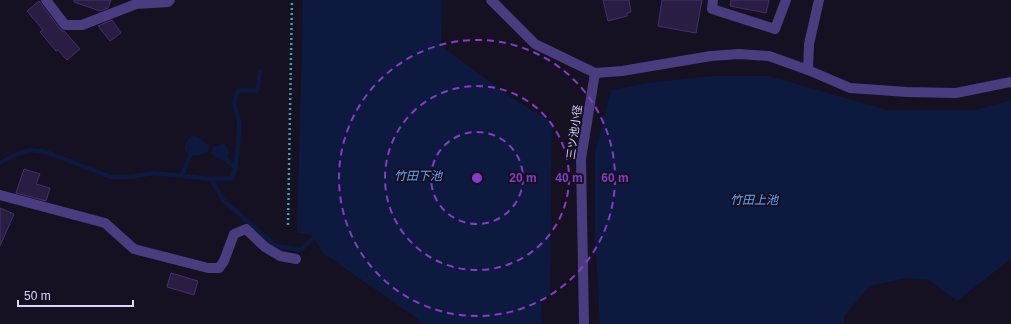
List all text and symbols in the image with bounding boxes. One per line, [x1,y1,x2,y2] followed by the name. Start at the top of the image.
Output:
[564,104,584,160] street label: 三ツ池小径
[394,169,443,183] water label: 竹田下池
[470,171,484,185] centre of rings
[509,171,537,185] text: 20 m
[555,171,583,185] text: 40 m
[601,171,629,185] text: 60 m
[730,193,779,207] water label: 竹田上池
[18,282,133,308] scale bar
[24,289,51,303] text: 50 m

